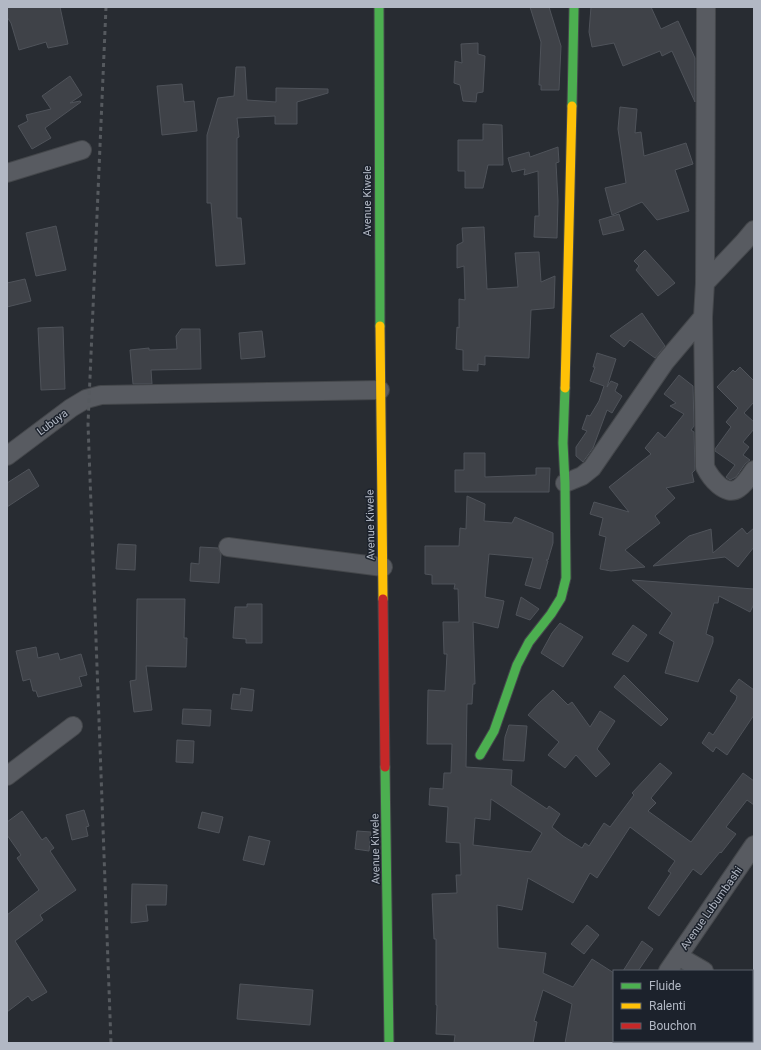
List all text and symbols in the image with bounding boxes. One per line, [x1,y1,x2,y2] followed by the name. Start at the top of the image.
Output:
[361,165,374,236] street label: Avenue Kiwele
[34,407,70,438] street label: Lubuya
[363,489,378,561] street label: Avenue Kiwele
[368,813,383,885] street label: Avenue Kiwele
[678,864,745,953] street label: Avenue Lubumbashi
[613,970,753,1042] legend
[649,979,681,993] text: Fluide
[649,999,686,1013] text: Ralenti
[649,1019,696,1033] text: Bouchon

